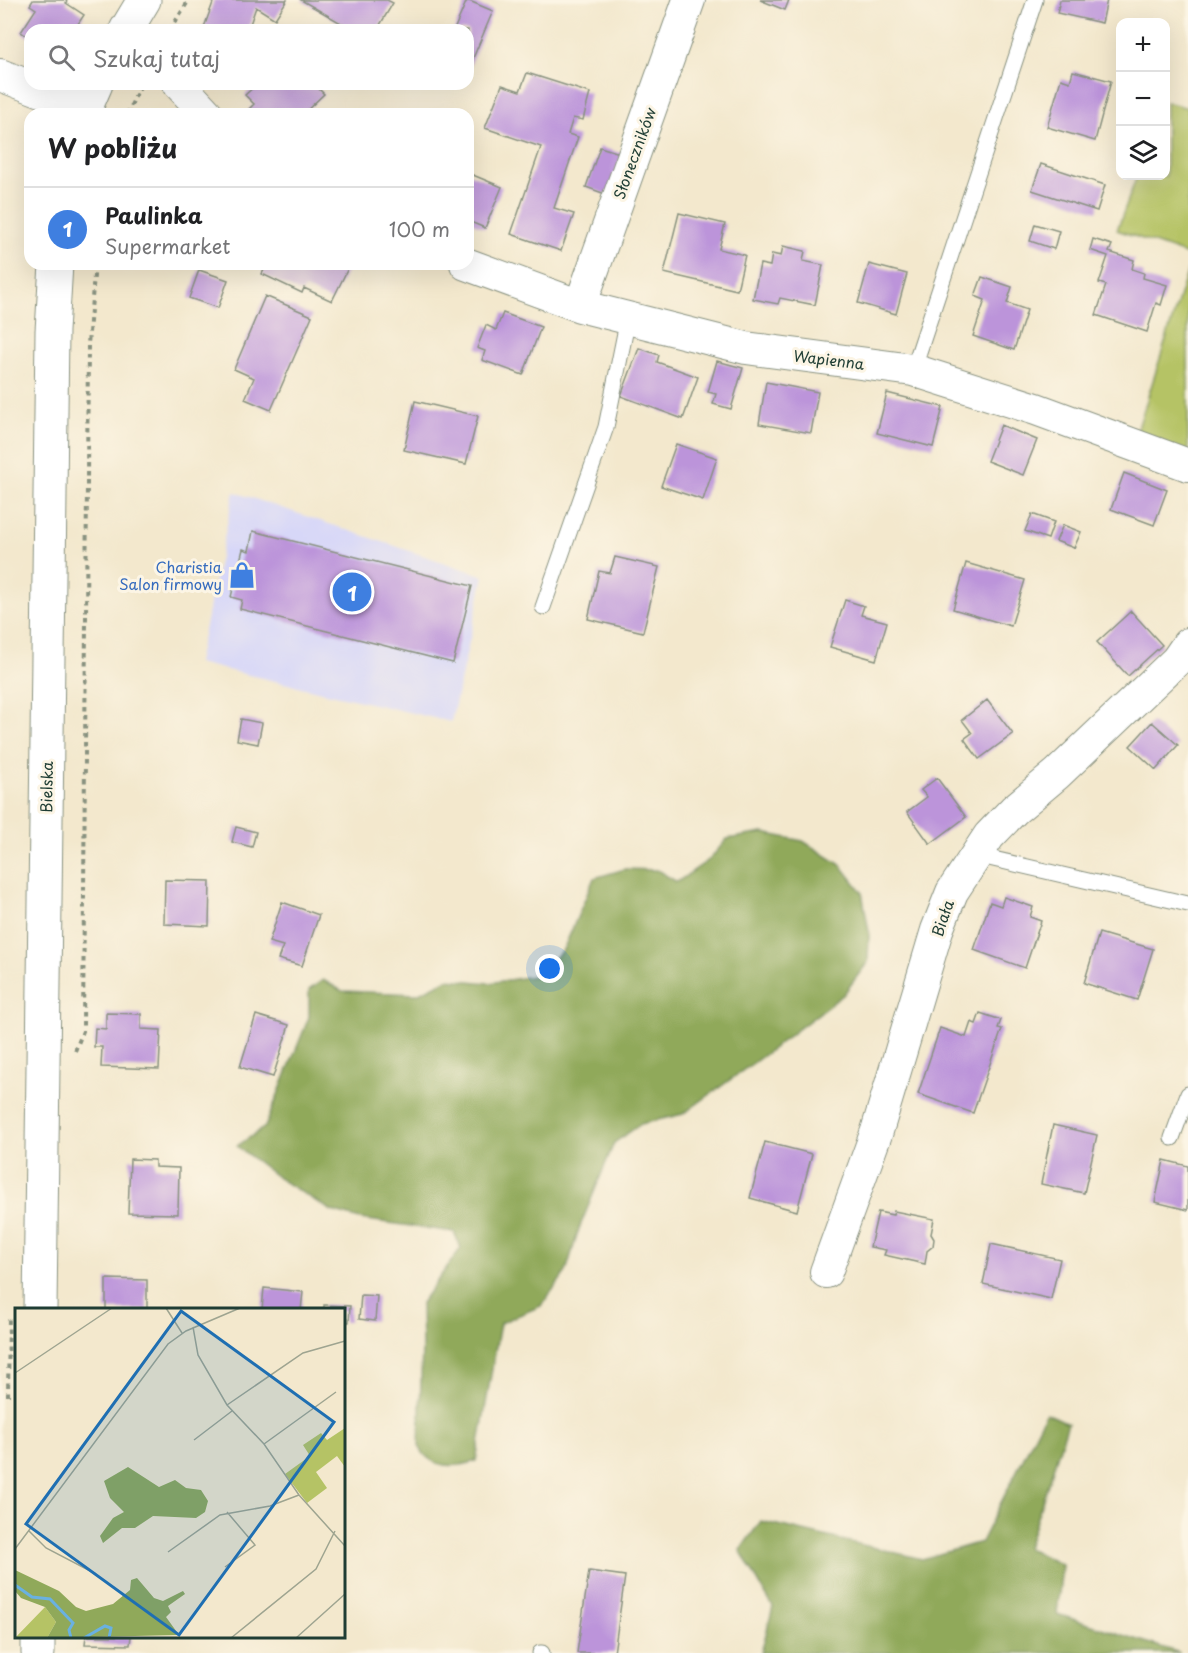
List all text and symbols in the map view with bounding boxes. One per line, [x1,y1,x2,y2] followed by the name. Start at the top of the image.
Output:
[1116,18,1170,180] map controls
[1116,18,1170,72] button: +
[24,24,474,90] search box
[45,41,78,74] icon: search
[93,41,220,74] text: Szukaj tutaj
[1116,72,1170,126] button: −
[607,103,661,202] street label: Słoneczników
[1116,126,1170,180] button: layers
[48,128,177,167] text: W pobliżu
[105,198,203,231] text: Paulinka
[63,214,72,244] text: 1
[389,214,450,244] text: 100 m
[105,231,231,261] text: Supermarket
[792,343,866,375] street label: Wapienna
[119,555,223,595] place label: Charistia Salon firmowy
[227,560,257,590] shop icon: Charistia Salon firmowy
[332,570,372,614] pin: 1
[34,760,58,813] street label: Bielska
[925,896,959,939] street label: Biała
[535,954,564,983] your location
[15,1308,345,1638] inset map

